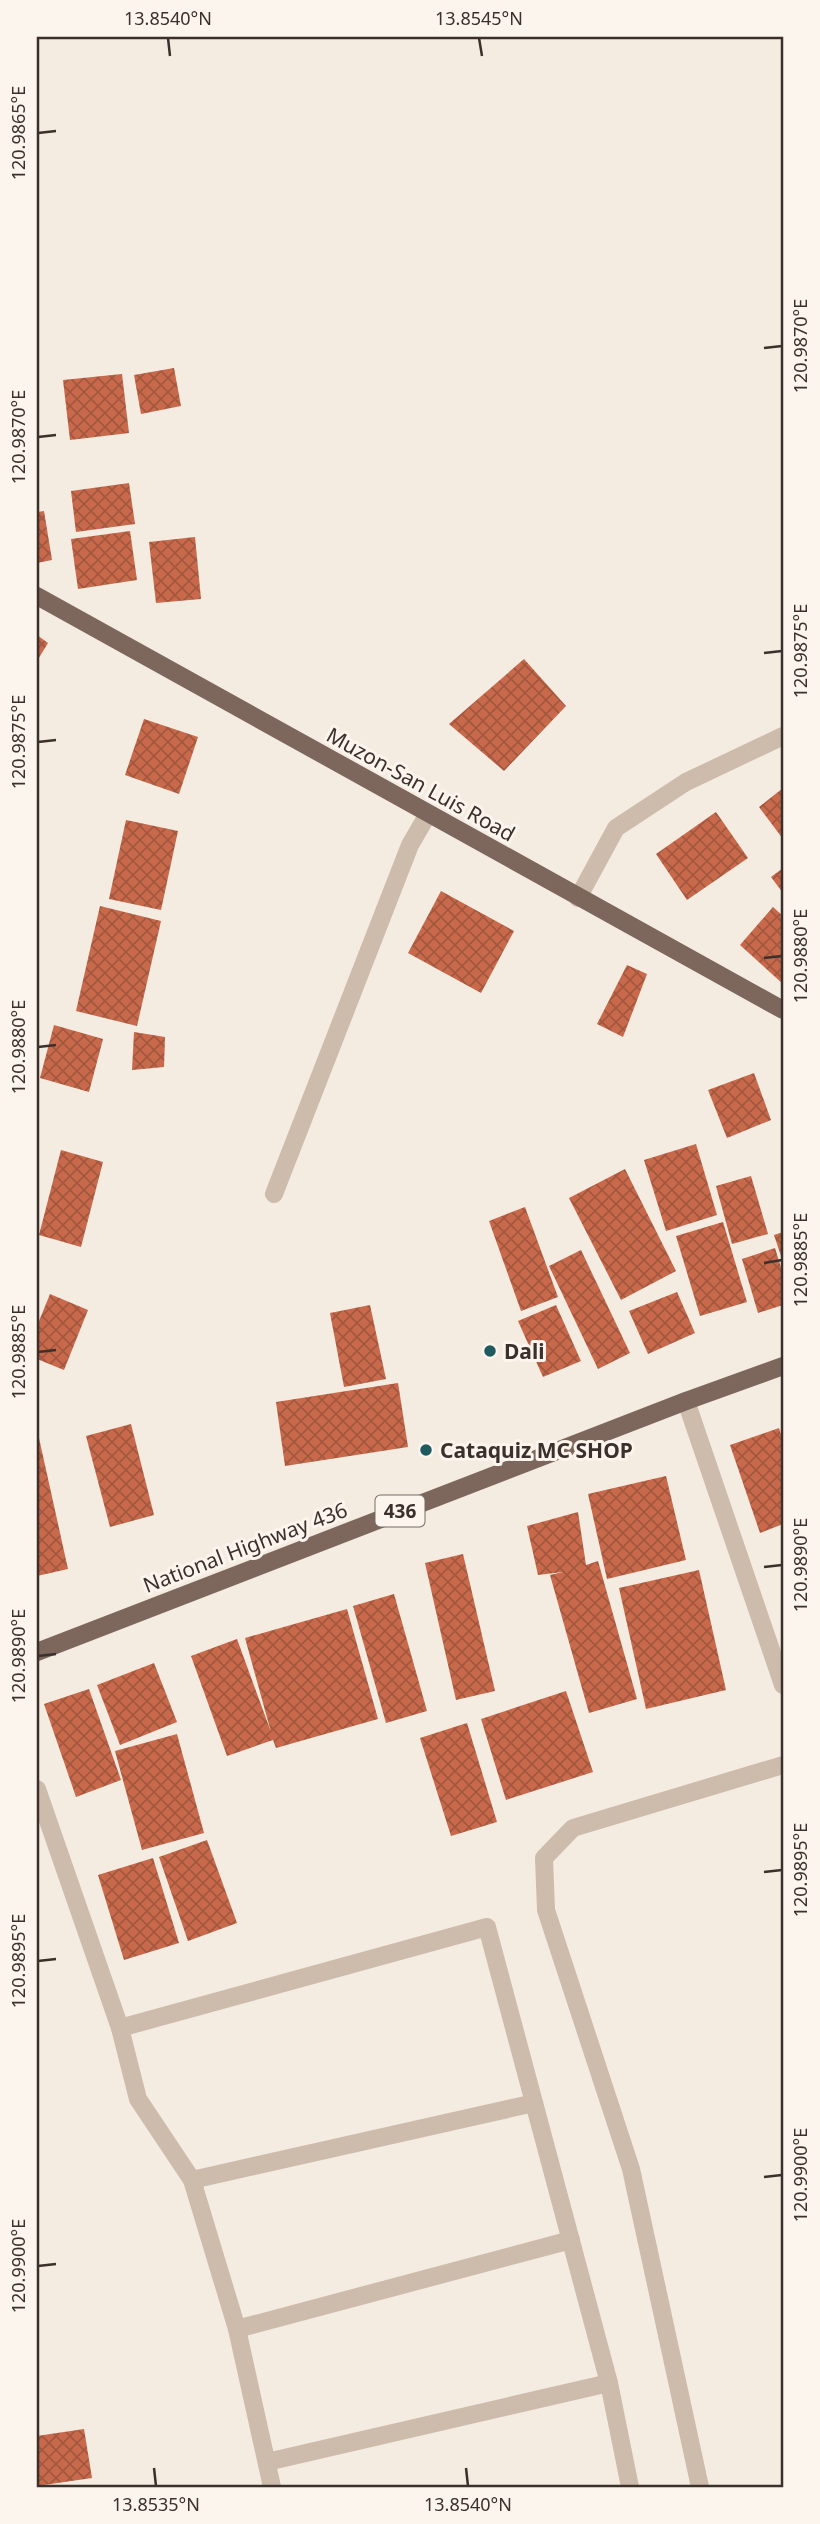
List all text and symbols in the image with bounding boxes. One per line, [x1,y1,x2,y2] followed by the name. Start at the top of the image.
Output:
[124,6,212,30] text: 13.8540°N
[435,6,523,30] text: 13.8545°N
[6,86,30,180] text: 120.9865°E
[788,299,812,393] text: 120.9870°E
[6,390,30,484] text: 120.9870°E
[788,604,812,698] text: 120.9875°E
[6,695,30,789] text: 120.9875°E
[322,720,520,848] street label: Muzon-San Luis Road
[788,909,812,1003] text: 120.9880°E
[6,1000,30,1094] text: 120.9880°E
[788,1213,812,1307] text: 120.9885°E
[6,1305,30,1399] text: 120.9885°E
[504,1337,545,1365] place label: Dali
[482,1343,498,1359] marker: Dali
[440,1436,633,1464] place label: Cataquiz MC SHOP
[418,1442,434,1458] marker: Cataquiz MC SHOP
[139,1495,351,1599] street label: National Highway 436
[376,1496,424,1526] road number: 436
[788,1518,812,1612] text: 120.9890°E
[6,1609,30,1703] text: 120.9890°E
[788,1823,812,1917] text: 120.9895°E
[6,1914,30,2008] text: 120.9895°E
[788,2128,812,2222] text: 120.9900°E
[6,2219,30,2313] text: 120.9900°E
[112,2492,200,2516] text: 13.8535°N
[424,2492,512,2516] text: 13.8540°N

